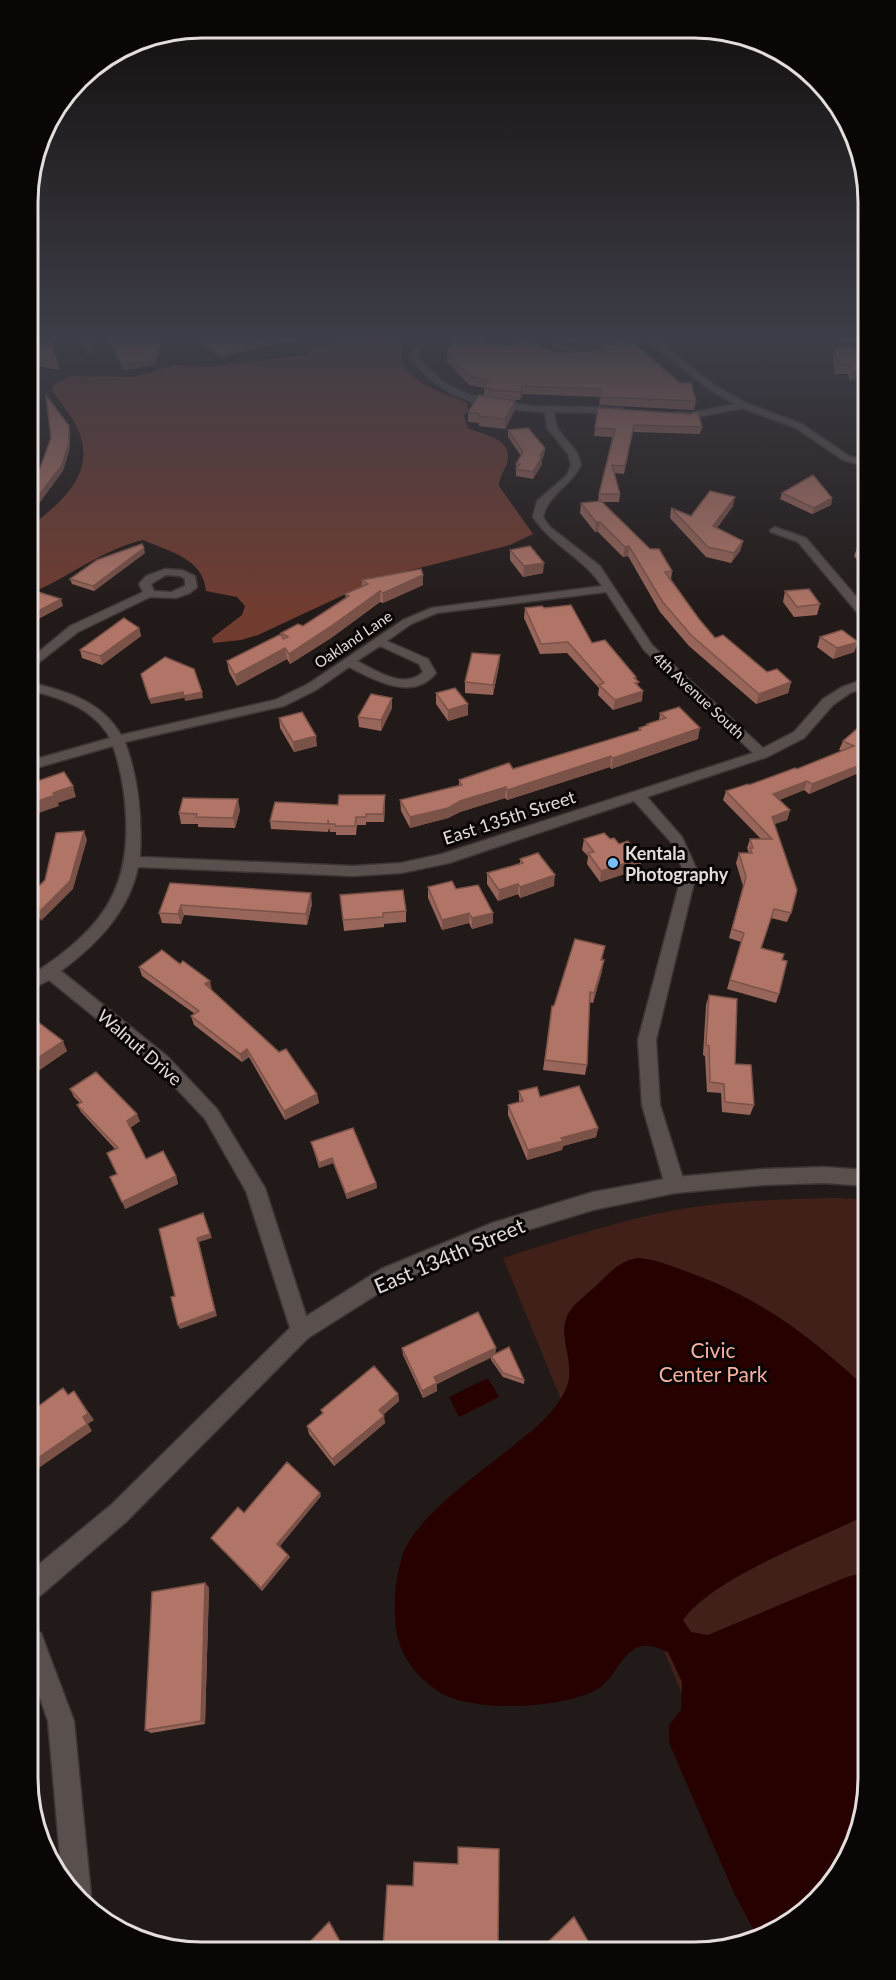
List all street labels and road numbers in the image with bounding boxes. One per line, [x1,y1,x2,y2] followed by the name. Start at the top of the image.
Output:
[311,606,395,672] street label: Oakland Lane
[650,648,748,742] street label: 4th Avenue South
[440,785,578,849] street label: East 135th Street
[93,1004,187,1090] street label: Walnut Drive
[370,1212,528,1298] street label: East 134th Street

